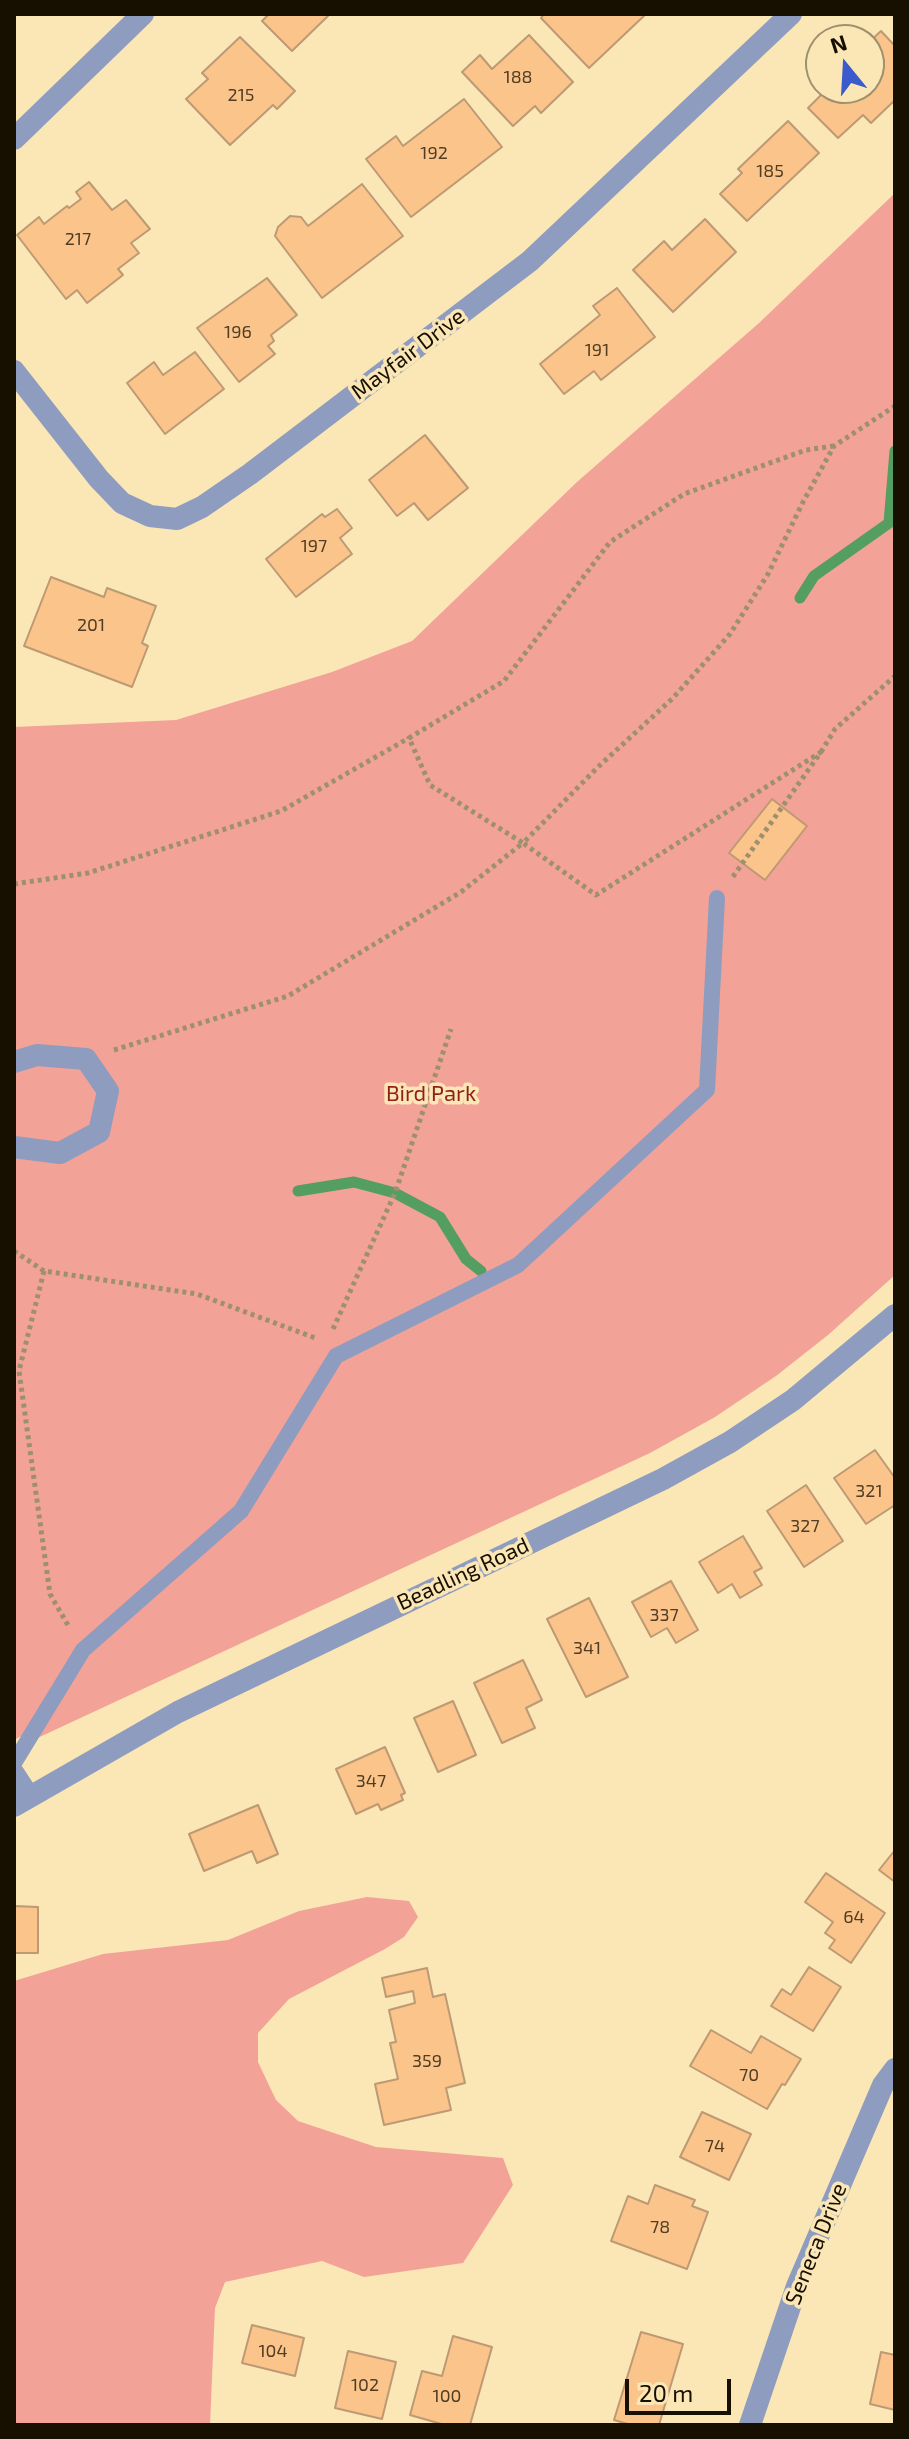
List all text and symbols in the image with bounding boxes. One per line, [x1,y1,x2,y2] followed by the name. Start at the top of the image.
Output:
[805,24,885,104] north arrow
[827,28,850,58] text: N
[503,66,533,88] house number: 188
[228,84,254,106] house number: 215
[420,142,448,164] house number: 192
[756,160,784,182] house number: 185
[65,228,91,250] house number: 217
[346,303,470,405] street label: Mayfair Drive
[224,321,252,343] house number: 196
[585,339,609,361] house number: 191
[301,535,327,557] house number: 197
[77,614,105,636] house number: 201
[386,1081,476,1107] park label: Bird Park
[855,1480,883,1502] house number: 321
[790,1515,820,1537] house number: 327
[393,1532,533,1616] street label: Beadling Road
[649,1604,679,1626] house number: 337
[573,1637,601,1659] house number: 341
[356,1770,386,1792] house number: 347
[843,1906,865,1928] house number: 64
[412,2050,442,2072] house number: 359
[739,2064,759,2086] house number: 70
[705,2135,725,2157] house number: 74
[780,2179,852,2309] street label: Seneca Drive
[650,2216,670,2238] house number: 78
[258,2340,288,2362] house number: 104
[629,2363,735,2413] scale bar
[351,2374,379,2396] house number: 102
[639,2378,693,2407] text: 20 m
[433,2385,461,2407] house number: 100

